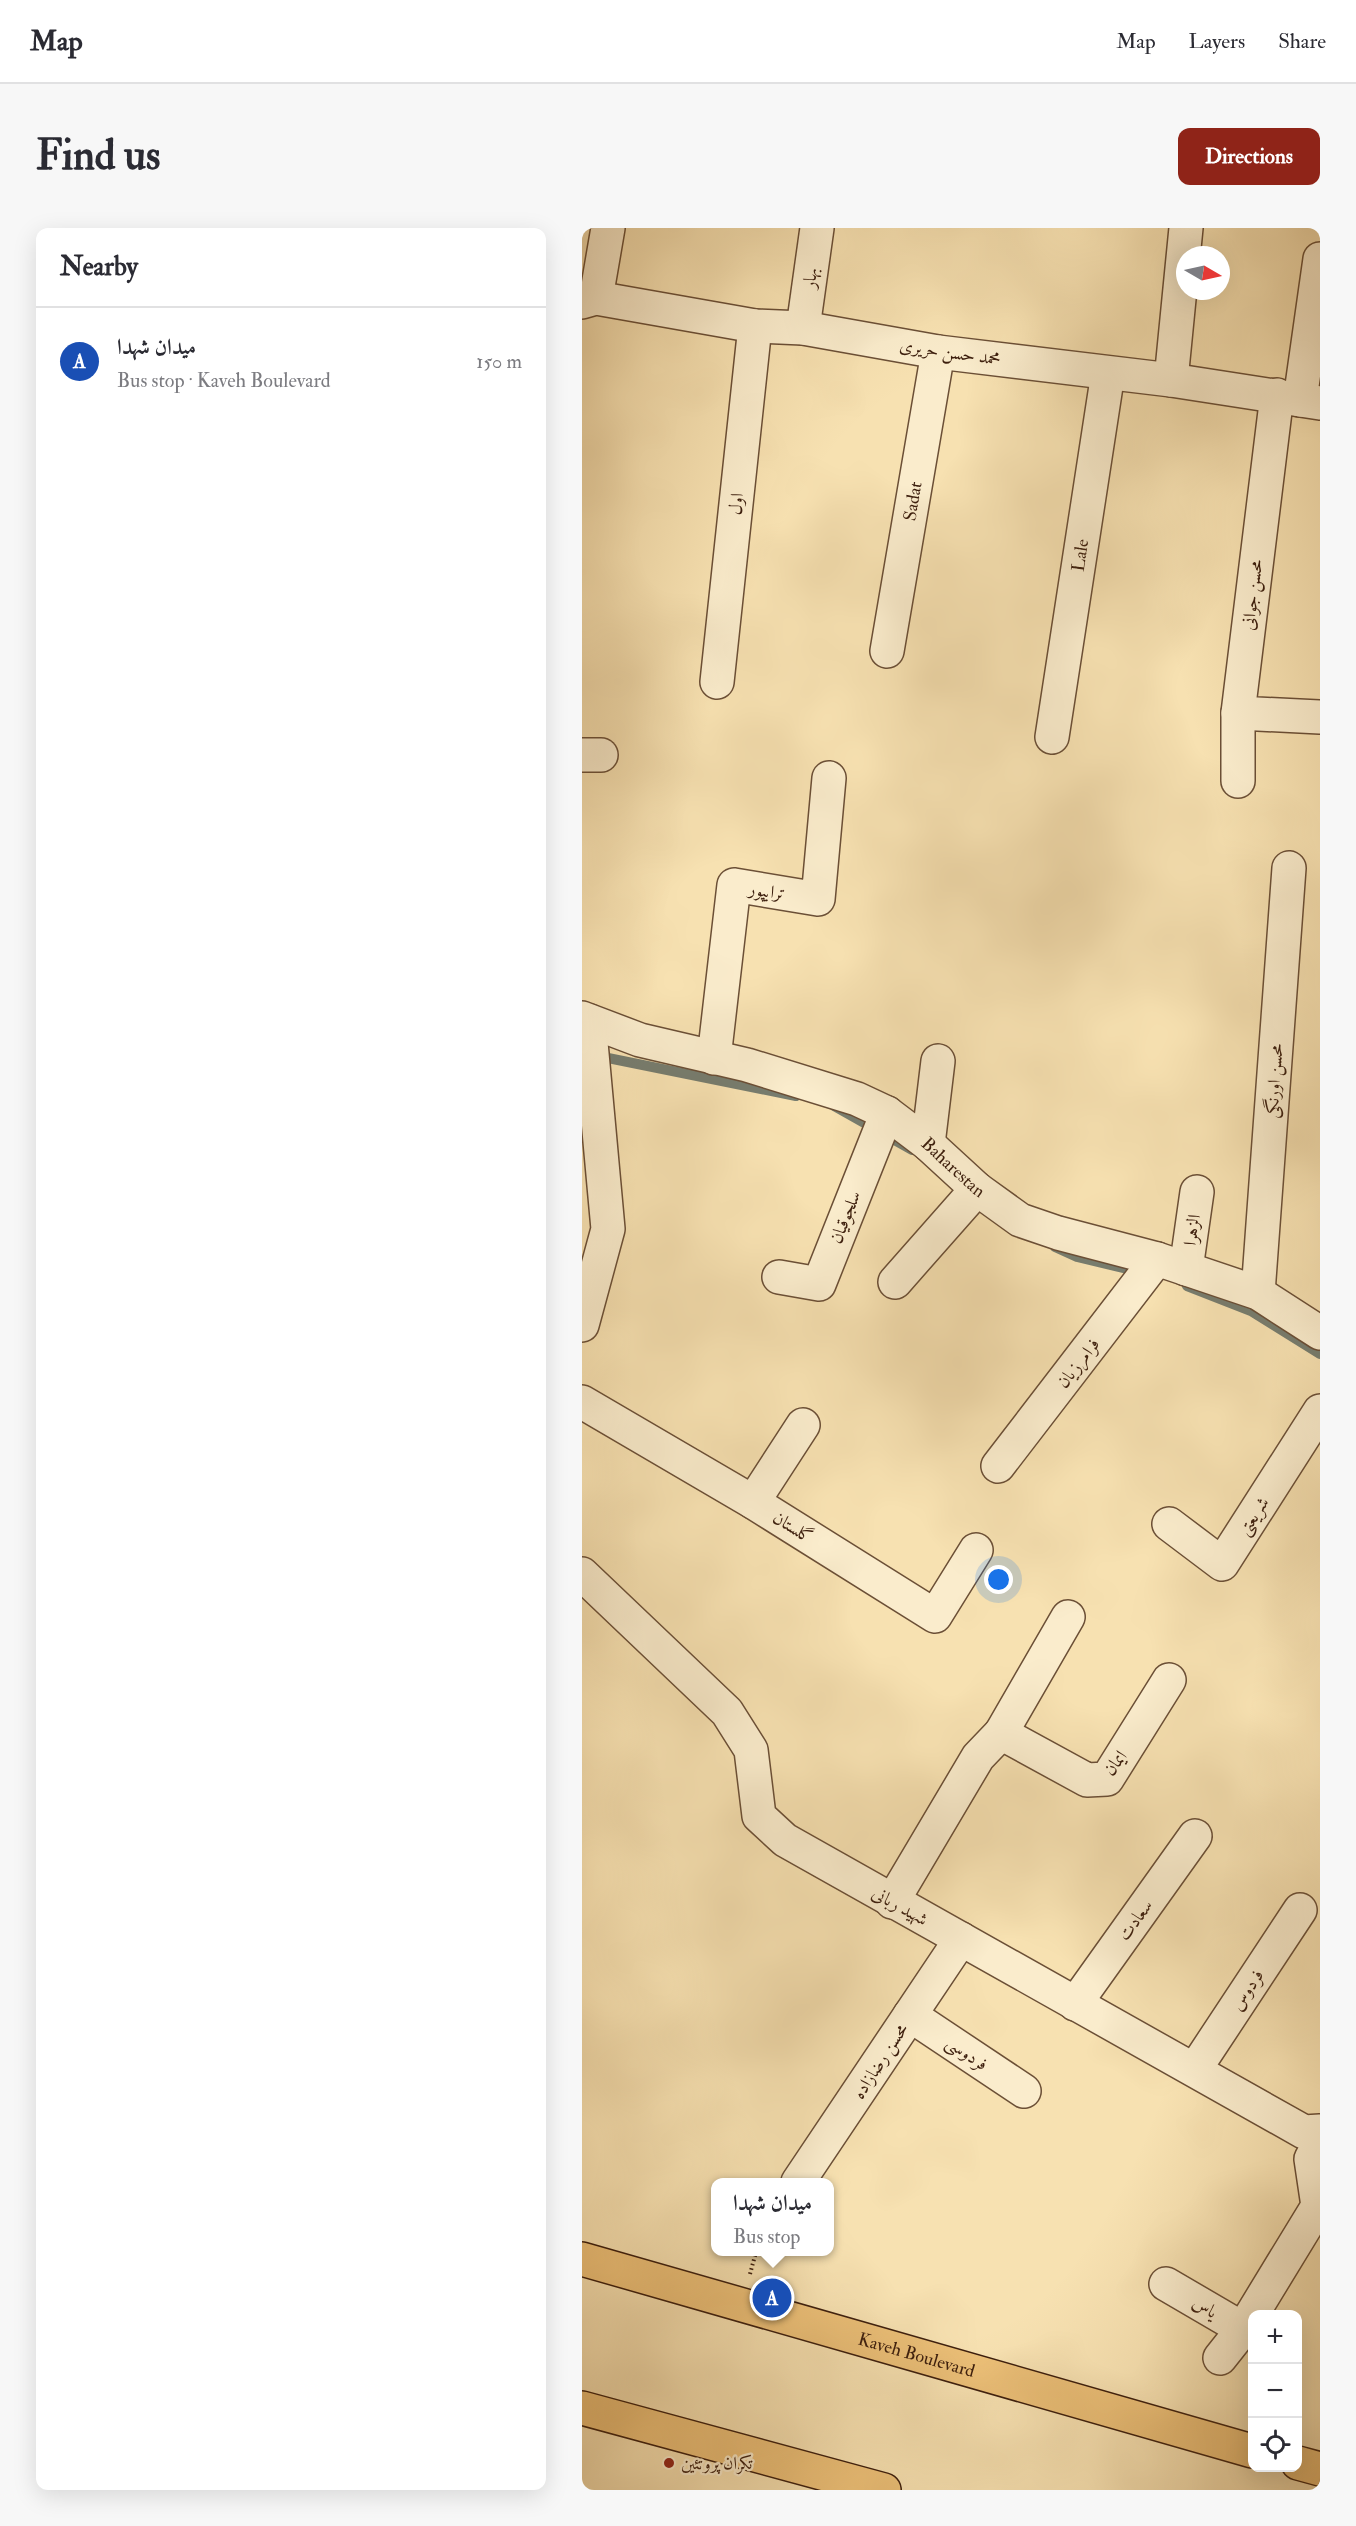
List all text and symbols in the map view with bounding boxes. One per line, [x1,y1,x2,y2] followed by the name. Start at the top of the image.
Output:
[30,24,83,59] text: Map
[1116,28,1156,55] text: Map
[1189,28,1245,55] text: Layers
[1278,28,1326,55] text: Share
[1178,128,1320,185] button: Directions
[36,130,160,182] text: Find us
[1176,246,1230,300] north arrow
[60,251,138,283] text: Nearby
[798,266,823,292] street label: بهار
[117,333,196,361] text: میدان شهدا
[898,334,1002,371] street label: محمد حسن حریری
[73,349,86,374] text: A
[476,349,522,374] text: 150 m
[117,368,331,393] text: Bus stop · Kaveh Boulevard
[898,480,928,523] street label: Sadat
[724,492,749,516] street label: اول
[1067,537,1094,573] street label: Lale
[1237,558,1268,632] street label: محسن جوانی
[745,877,787,906] street label: ترایپور
[1260,1043,1290,1119] street label: محسن اورنگی
[916,1132,989,1203] street label: Baharestan
[824,1187,866,1247] street label: سلجوقیان
[1179,1213,1206,1247] street label: الزهرا
[1052,1334,1106,1394] street label: فرامرزیان
[1232,1493,1275,1540] street label: شریعتی
[768,1506,817,1549] street label: گلستان
[984,1565,1013,1594] your location
[1098,1746,1133,1781] street label: ایمان
[868,1882,932,1931] street label: شهید ربانی
[1113,1895,1158,1946] street label: سعادت
[1226,1965,1269,2015] street label: فردوس
[847,2019,913,2103] street label: محسن رضازاده
[941,2031,992,2077] street label: فردوسی
[711,2178,834,2256] popup
[733,2189,812,2217] text: میدان شهدا
[733,2224,800,2249] text: Bus stop
[752,2276,792,2320] pin: A
[1188,2291,1223,2325] street label: یاس
[1248,2310,1302,2472] map controls
[1248,2310,1302,2364] button: +
[855,2328,978,2383] street label: Kaveh Boulevard
[1248,2364,1302,2418] button: −
[1248,2418,1302,2472] button: locate
[681,2452,753,2475] place label: تکران پروتئین
[662,2456,676,2470] marker: تکران پروتئین

